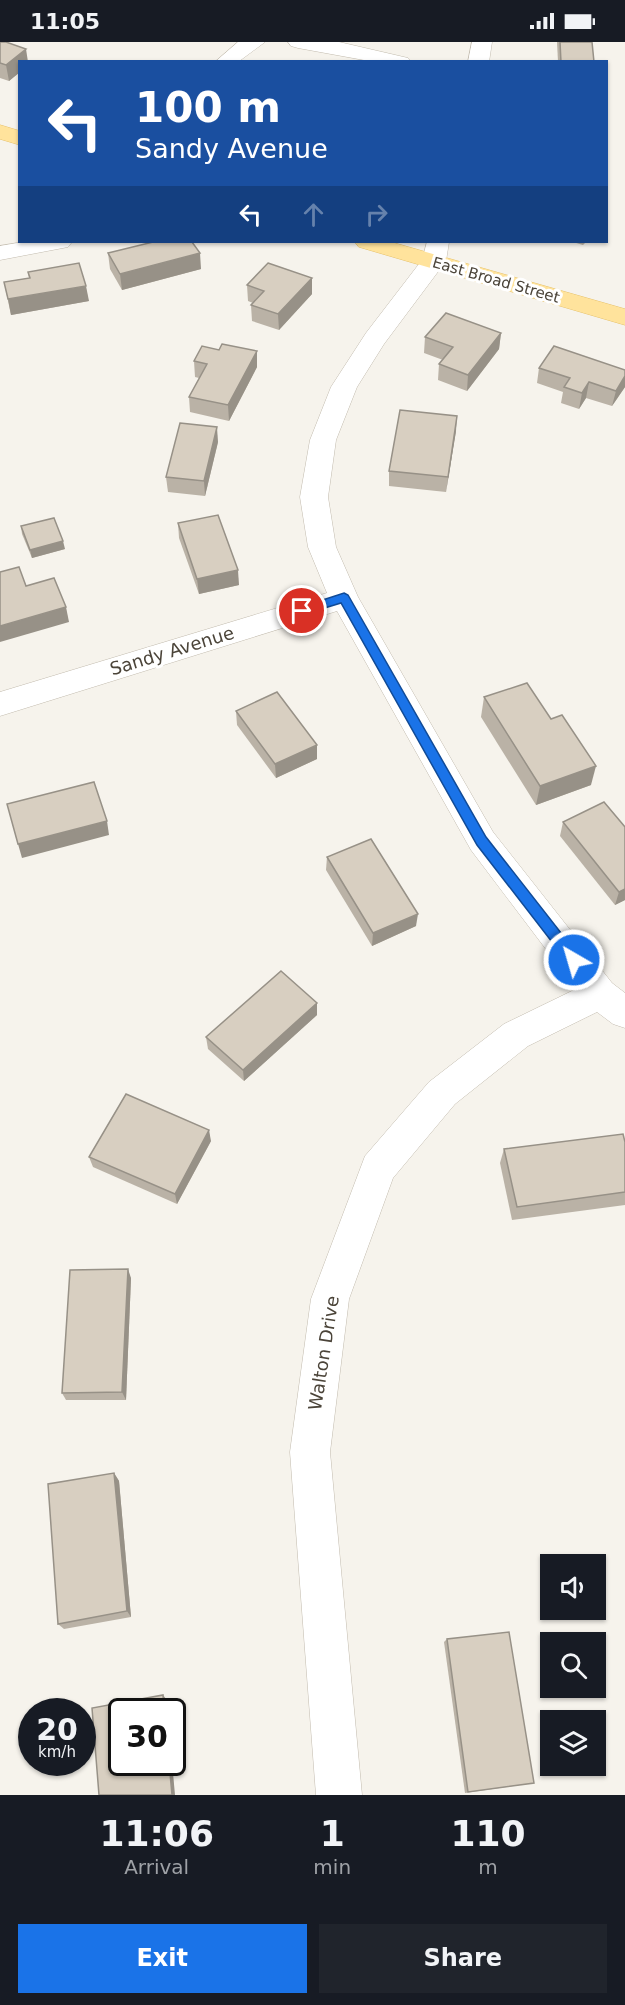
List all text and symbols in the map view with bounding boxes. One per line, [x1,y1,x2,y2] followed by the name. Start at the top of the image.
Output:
[30,9,100,34] text: 11:05
[135,83,281,132] text: 100 m
[36,84,114,162] icon: left
[135,133,328,164] text: Sandy Avenue
[234,198,267,231] icon: left
[297,198,330,231] icon: ahead
[360,198,393,231] icon: right
[430,253,562,307] street label: East Broad Street
[276,585,327,636] pin
[285,594,318,627] icon: arrive
[107,622,236,679] street label: Sandy Avenue
[542,928,606,992] position arrow
[304,1294,343,1412] street label: Walton Drive
[540,1554,606,1776] map controls
[540,1554,606,1620] button: sound
[540,1632,606,1698] button: search
[108,1698,186,1776] speed limit sign: 30
[540,1710,606,1776] button: layers
[36,1712,78,1747] text: 20
[38,1743,76,1761] text: km/h
[99,1813,214,1854] text: 11:06
[320,1813,345,1854] text: 1
[450,1813,526,1854] text: 110
[124,1855,189,1879] text: Arrival
[313,1855,351,1879] text: min
[478,1855,498,1879] text: m
[18,1924,307,1993] button: Exit
[319,1924,607,1993] button: Share

